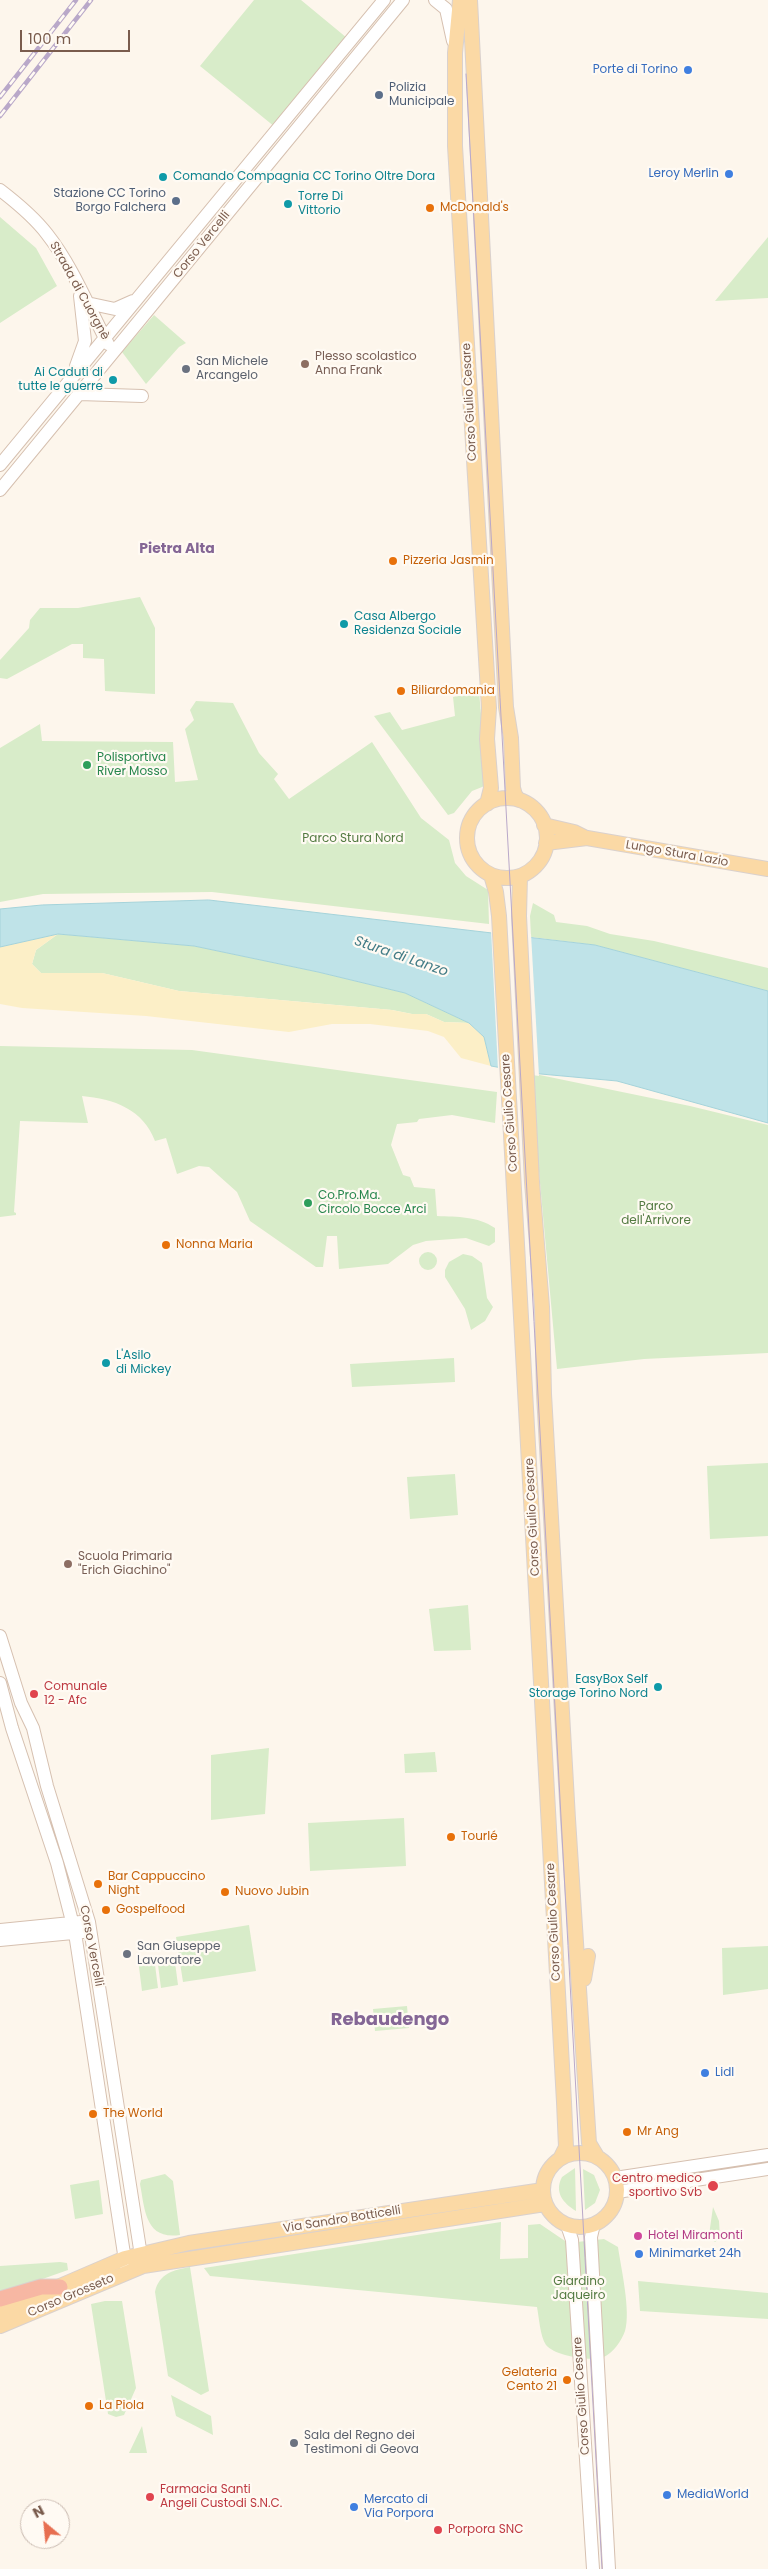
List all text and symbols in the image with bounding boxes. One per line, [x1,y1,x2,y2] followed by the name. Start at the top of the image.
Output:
[22,20,132,52] scale bar
[28,28,71,49] text: 100 m
[593,63,678,77] place label: Porte di Torino
[682,64,694,76] marker: Porte di Torino
[389,81,454,109] place label: Polizia Municipale
[373,89,385,101] marker: Polizia Municipale
[648,167,719,181] place label: Leroy Merlin
[723,168,735,180] marker: Leroy Merlin
[173,170,435,184] place label: Comando Compagnia CC Torino Oltre Dora
[157,171,169,183] marker: Comando Compagnia CC Torino Oltre Dora
[53,187,166,215] place label: Stazione CC Torino Borgo Falchera
[298,190,343,218] place label: Torre Di Vittorio
[170,195,182,207] marker: Stazione CC Torino Borgo Falchera
[282,198,294,210] marker: Torre Di Vittorio
[440,201,509,215] place label: McDonald's
[424,202,436,214] marker: McDonald's
[171,209,233,281] street label: Corso Vercelli
[46,239,112,343] street label: Strada di Cuorgnè
[460,343,480,461] street label: Corso Giulio Cesare
[315,350,417,378] place label: Plesso scolastico Anna Frank
[196,355,268,383] place label: San Michele Arcangelo
[299,358,311,370] marker: Plesso scolastico Anna Frank
[180,363,192,375] marker: San Michele Arcangelo
[18,366,103,394] place label: Ai Caduti di tutte le guerre
[107,374,119,386] marker: Ai Caduti di tutte le guerre
[139,541,215,557] district label: Pietra Alta
[403,554,494,568] place label: Pizzeria Jasmin
[387,555,399,567] marker: Pizzeria Jasmin
[354,610,461,638] place label: Casa Albergo Residenza Sociale
[338,618,350,630] marker: Casa Albergo Residenza Sociale
[411,684,495,698] place label: Biliardomania
[395,685,407,697] marker: Biliardomania
[97,751,167,779] place label: Polisportiva River Mosso
[81,759,93,771] marker: Polisportiva River Mosso
[302,832,404,846] park label: Parco Stura Nord
[625,838,729,870] street label: Lungo Stura Lazio
[352,933,450,981] water label: Stura di Lanzo
[499,1053,521,1173] street label: Corso Giulio Cesare
[318,1189,427,1217] place label: Co.Pro.Ma. Circolo Bocce Arci
[302,1197,314,1209] marker: Co.Pro.Ma. Circolo Bocce Arci
[621,1200,691,1228] park label: Parco dell'Arrivore
[176,1238,253,1252] place label: Nonna Maria
[160,1239,172,1251] marker: Nonna Maria
[116,1349,171,1377] place label: L'Asilo di Mickey
[100,1357,112,1369] marker: L'Asilo di Mickey
[523,1458,543,1576] street label: Corso Giulio Cesare
[78,1550,172,1578] place label: Scuola Primaria "Erich Giachino"
[62,1558,74,1570] marker: Scuola Primaria "Erich Giachino"
[529,1673,648,1701] place label: EasyBox Self Storage Torino Nord
[44,1680,107,1708] place label: Comunale 12 - Afc
[652,1681,664,1693] marker: EasyBox Self Storage Torino Nord
[28,1688,40,1700] marker: Comunale 12 - Afc
[461,1830,498,1844] place label: Tourlé
[445,1831,457,1843] marker: Tourlé
[544,1863,564,1981] street label: Corso Giulio Cesare
[108,1870,205,1898] place label: Bar Cappuccino Night
[92,1878,104,1890] marker: Bar Cappuccino Night
[235,1885,309,1899] place label: Nuovo Jubin
[219,1886,231,1898] marker: Nuovo Jubin
[116,1903,185,1917] place label: Gospelfood
[76,1904,106,1988] street label: Corso Vercelli
[100,1904,112,1916] marker: Gospelfood
[137,1940,220,1968] place label: San Giuseppe Lavoratore
[121,1948,133,1960] marker: San Giuseppe Lavoratore
[331,2009,449,2031] district label: Rebaudengo
[715,2066,734,2080] place label: Lidl
[699,2067,711,2079] marker: Lidl
[103,2107,163,2121] place label: The World
[87,2108,99,2120] marker: The World
[637,2125,679,2139] place label: Mr Ang
[621,2126,633,2138] marker: Mr Ang
[612,2172,702,2200] place label: Centro medico sportivo Svb
[706,2179,720,2193] marker: Centro medico sportivo Svb
[282,2204,402,2236] street label: Via Sandro Botticelli
[648,2229,743,2243] place label: Hotel Miramonti
[632,2230,644,2242] marker: Hotel Miramonti
[649,2247,741,2261] place label: Minimarket 24h
[633,2248,645,2260] marker: Minimarket 24h
[26,2271,116,2321] street label: Corso Grosseto
[553,2275,605,2303] park label: Giardino Jaqueiro
[571,2336,593,2456] street label: Corso Giulio Cesare
[502,2366,557,2394] place label: Gelateria Cento 21
[561,2374,573,2386] marker: Gelateria Cento 21
[99,2399,144,2413] place label: La Piola
[83,2400,95,2412] marker: La Piola
[304,2429,419,2457] place label: Sala del Regno dei Testimoni di Geova
[288,2437,300,2449] marker: Sala del Regno dei Testimoni di Geova
[160,2483,282,2511] place label: Farmacia Santi Angeli Custodi S.N.C.
[677,2488,749,2502] place label: MediaWorld
[661,2489,673,2501] marker: MediaWorld
[144,2491,156,2503] marker: Farmacia Santi Angeli Custodi S.N.C.
[364,2493,434,2521] place label: Mercato di Via Porpora
[20,2499,70,2549] north arrow
[29,2500,48,2523] text: N
[348,2501,360,2513] marker: Mercato di Via Porpora
[448,2523,523,2537] place label: Porpora SNC
[432,2524,444,2536] marker: Porpora SNC

